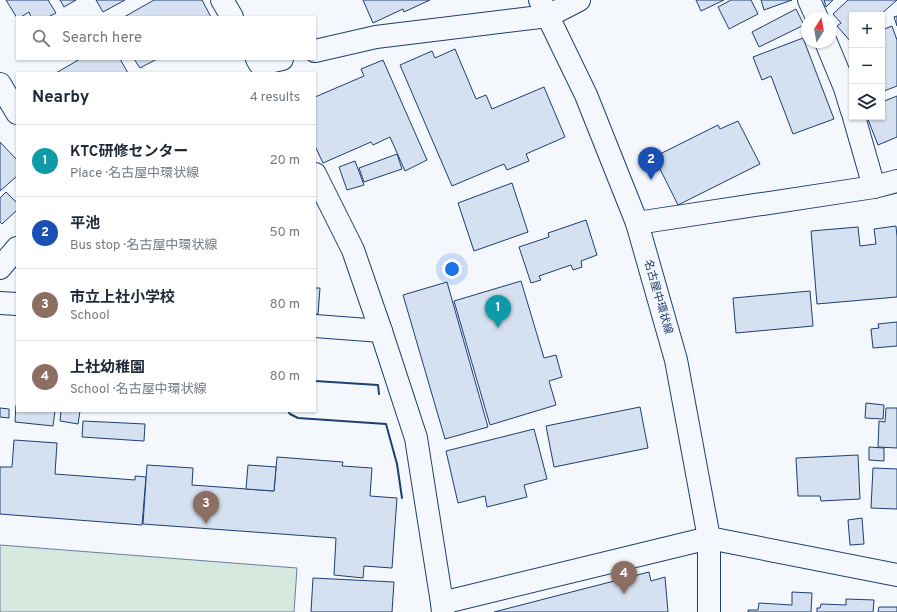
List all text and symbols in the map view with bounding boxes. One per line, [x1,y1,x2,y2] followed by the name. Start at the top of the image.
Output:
[801,12,837,48] north arrow
[849,12,885,120] map controls
[849,12,885,48] button: +
[16,16,316,60] search box
[30,27,52,49] icon: search
[62,29,142,48] text: Search here
[849,48,885,84] button: −
[849,84,885,120] button: layers
[32,87,89,109] text: Nearby
[250,90,300,106] text: 4 results
[70,143,188,162] text: KTC研修センター
[638,147,664,180] pin: 2
[42,153,48,169] text: 1
[270,153,300,169] text: 20 m
[70,166,199,182] text: Place · 名古屋中環状線
[70,215,100,234] text: 平池
[41,225,49,241] text: 2
[270,225,300,241] text: 50 m
[70,238,217,254] text: Bus stop · 名古屋中環状線
[641,258,675,336] street label: 名古屋中環状線
[442,259,462,279] your location
[70,289,175,308] text: 市立上社小学校
[485,295,511,328] pin: 1
[41,297,49,313] text: 3
[270,297,300,313] text: 80 m
[70,308,110,324] text: School
[70,359,145,378] text: 上社幼稚園
[41,369,49,385] text: 4
[270,369,300,385] text: 80 m
[70,382,207,398] text: School · 名古屋中環状線
[193,491,219,524] pin: 3
[611,561,637,594] pin: 4

